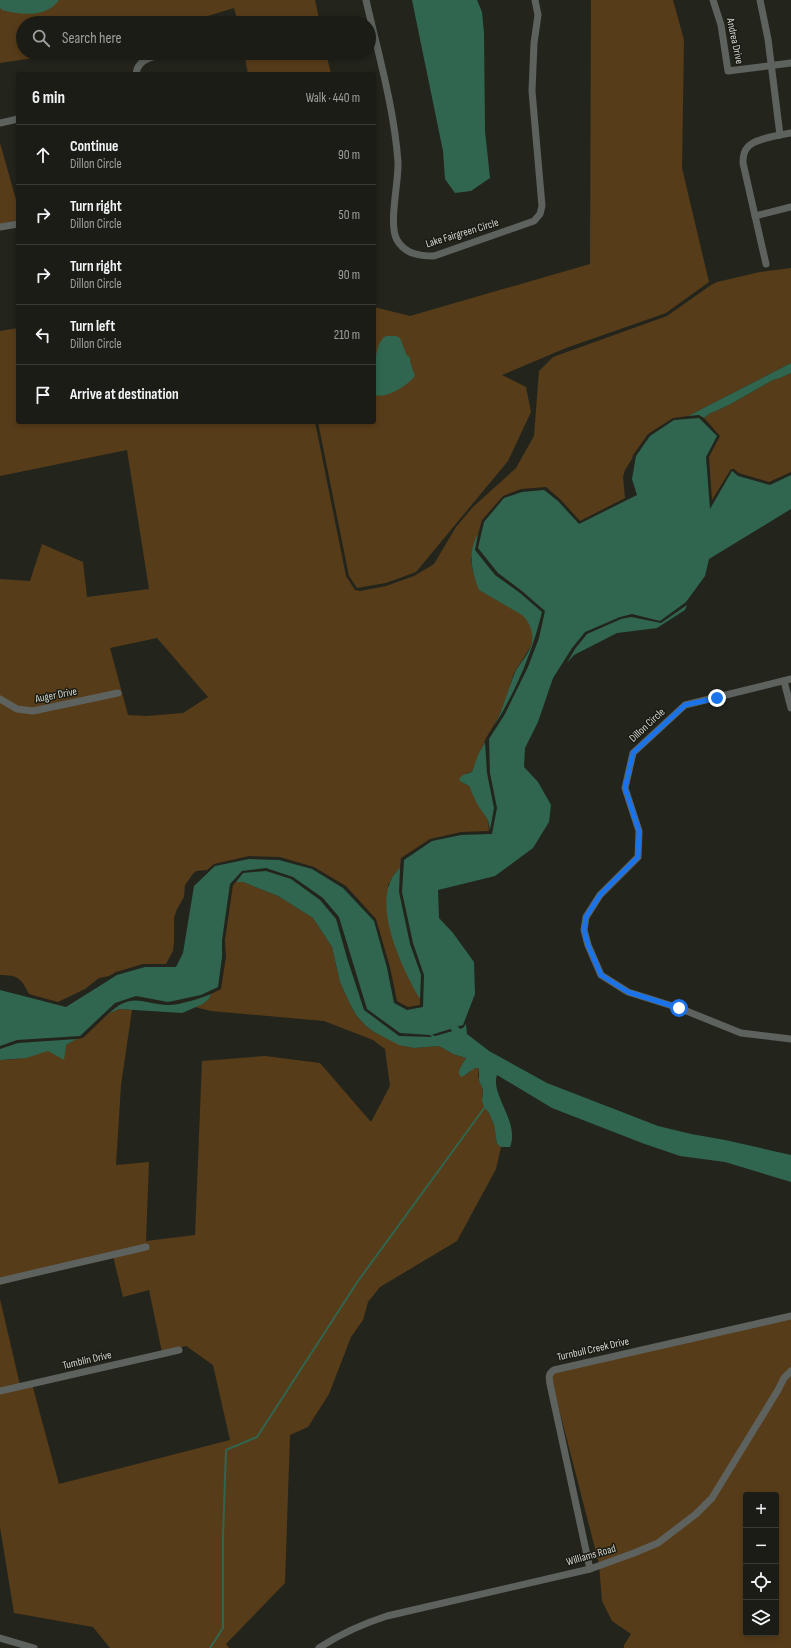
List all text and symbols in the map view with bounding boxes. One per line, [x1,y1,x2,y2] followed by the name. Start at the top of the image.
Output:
[16,16,376,60] search box
[724,16,746,65] street label: Andrea Drive
[30,27,52,49] icon: search
[62,29,122,48] text: Search here
[32,88,65,108] text: 6 min
[306,90,360,106] text: Walk · 440 m
[70,137,119,156] text: Continue
[32,144,54,166] icon: ahead
[338,147,360,163] text: 90 m
[70,156,122,172] text: Dillon Circle
[70,197,122,216] text: Turn right
[32,204,54,226] icon: right
[339,207,360,223] text: 50 m
[70,216,122,232] text: Dillon Circle
[424,216,500,250] street label: Lake Fairgreen Circle
[70,257,122,276] text: Turn right
[32,264,54,286] icon: right
[338,267,360,283] text: 90 m
[70,276,122,292] text: Dillon Circle
[70,317,115,336] text: Turn left
[32,324,54,346] icon: left
[334,327,360,343] text: 210 m
[70,336,122,352] text: Dillon Circle
[32,384,54,406] icon: arrive
[70,385,179,404] text: Arrive at destination
[33,685,78,706] street label: Auger Drive
[708,689,726,707] route end
[627,705,667,745] street label: Dillon Circle
[670,999,688,1017] route start
[556,1334,630,1364] street label: Turnbull Creek Drive
[61,1348,113,1372] street label: Tumblin Drive
[743,1492,779,1636] map controls
[743,1492,779,1528] button: +
[743,1528,779,1564] button: −
[565,1542,618,1568] street label: Williams Road
[743,1564,779,1600] button: locate
[743,1600,779,1636] button: layers

